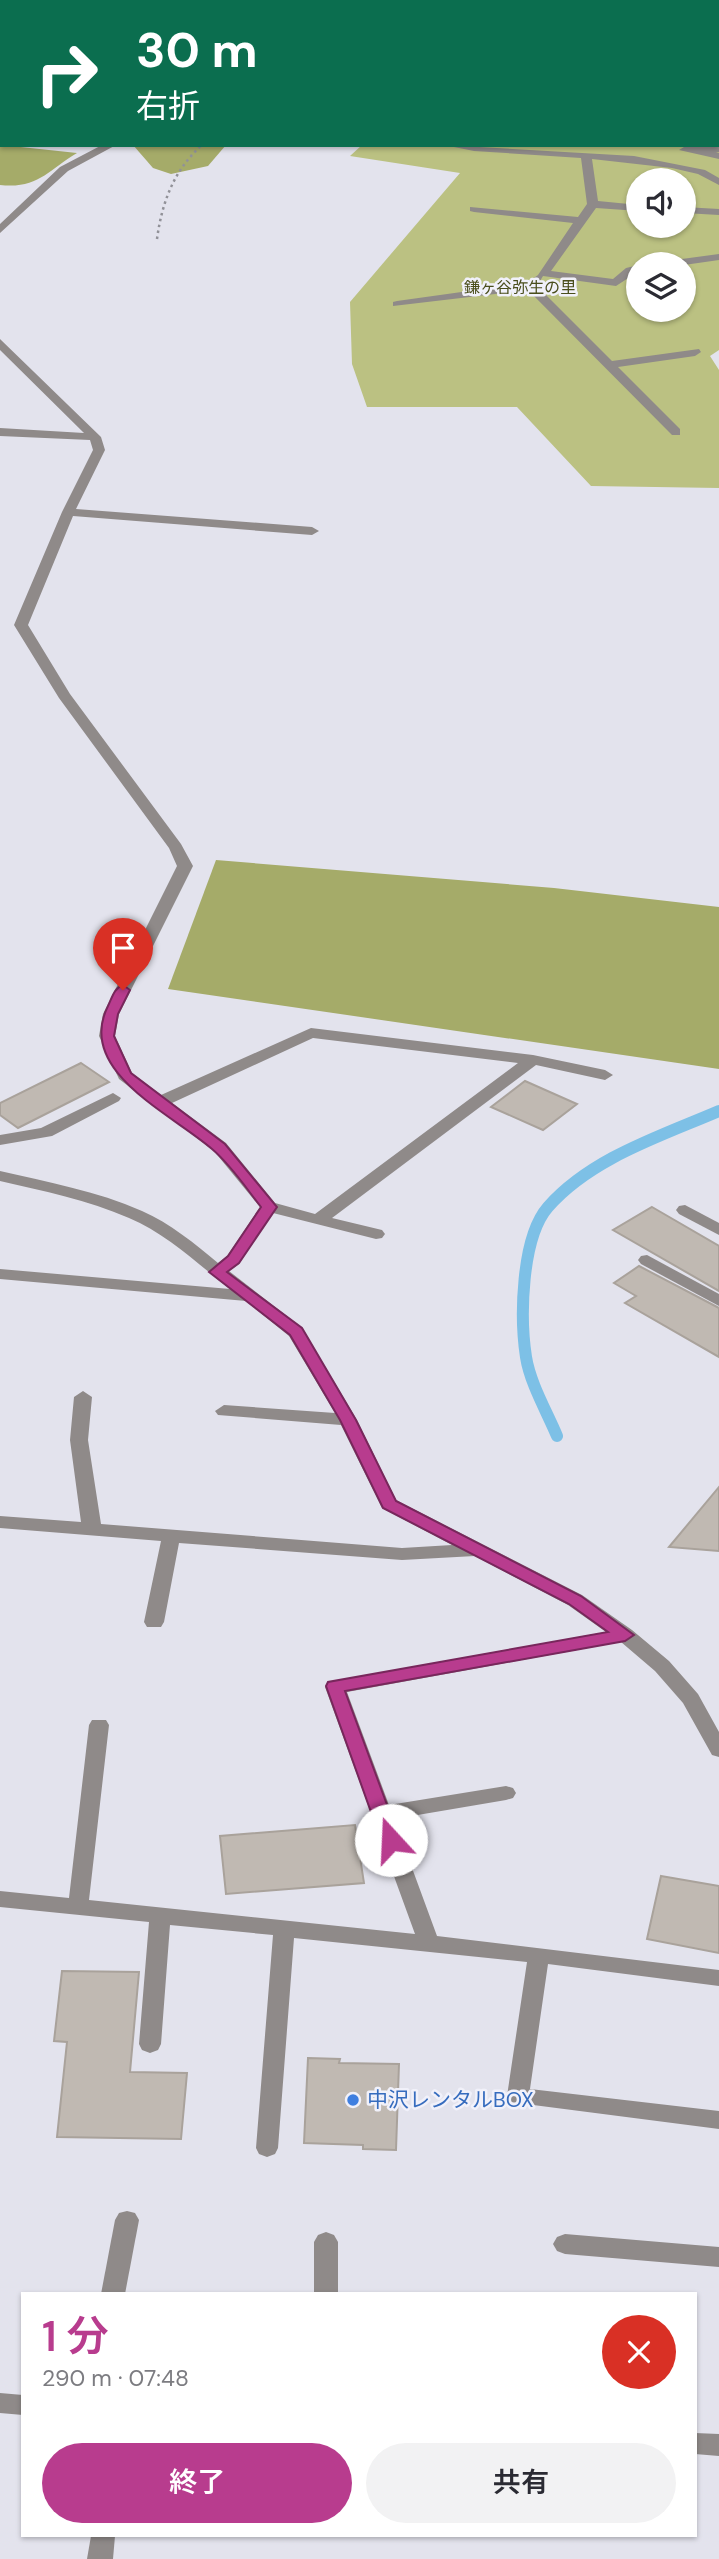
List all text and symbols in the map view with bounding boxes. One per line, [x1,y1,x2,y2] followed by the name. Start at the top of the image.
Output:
[136,18,258,82] text: 30 m
[21,28,112,119] icon: right
[136,85,200,127] text: 右折
[626,168,696,322] map controls
[626,168,696,238] button: sound
[626,252,696,322] button: layers
[464,277,576,298] park label: 鎌ヶ谷弥生の里
[93,918,153,990] pin
[104,929,142,967] icon: arrive
[354,1803,428,1877] position arrow
[367,2086,534,2114] place label: 中沢レンタルBOX
[345,2092,361,2108] marker: 中沢レンタルBOX
[42,2309,109,2364] text: 1 分
[602,2315,676,2389] button: close
[42,2363,189,2393] text: 290 m · 07:48
[42,2443,352,2523] button: 終了
[366,2443,676,2523] button: 共有

